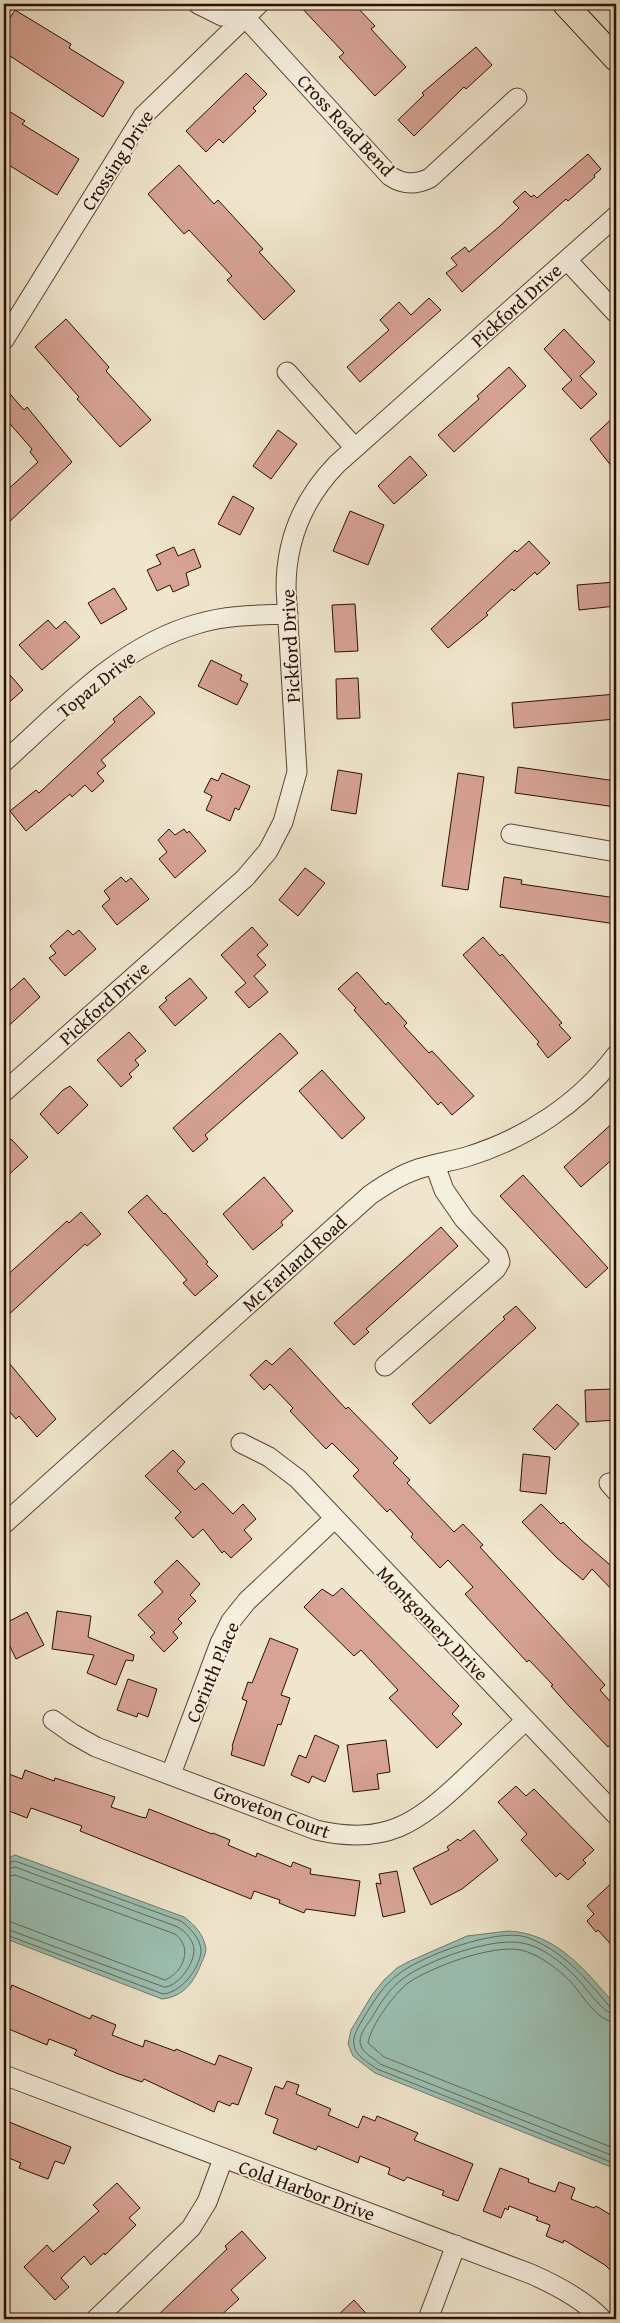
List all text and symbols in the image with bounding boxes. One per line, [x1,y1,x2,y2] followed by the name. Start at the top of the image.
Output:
[291,67,402,183] street label: Cross Road Bend
[74,104,160,216] street label: Crossing Drive
[464,256,568,353] street label: Pickford Drive
[273,588,307,704] street label: Pickford Drive
[51,644,141,724] street label: Topaz Drive
[52,954,156,1051] street label: Pickford Drive
[235,1208,353,1318] street label: Mc Farland Road
[371,1559,495,1687] street label: Montgomery Drive
[178,1617,246,1727] street label: Corinth Place
[210,1777,334,1845] street label: Groveton Court
[235,2152,379,2228] street label: Cold Harbor Drive

